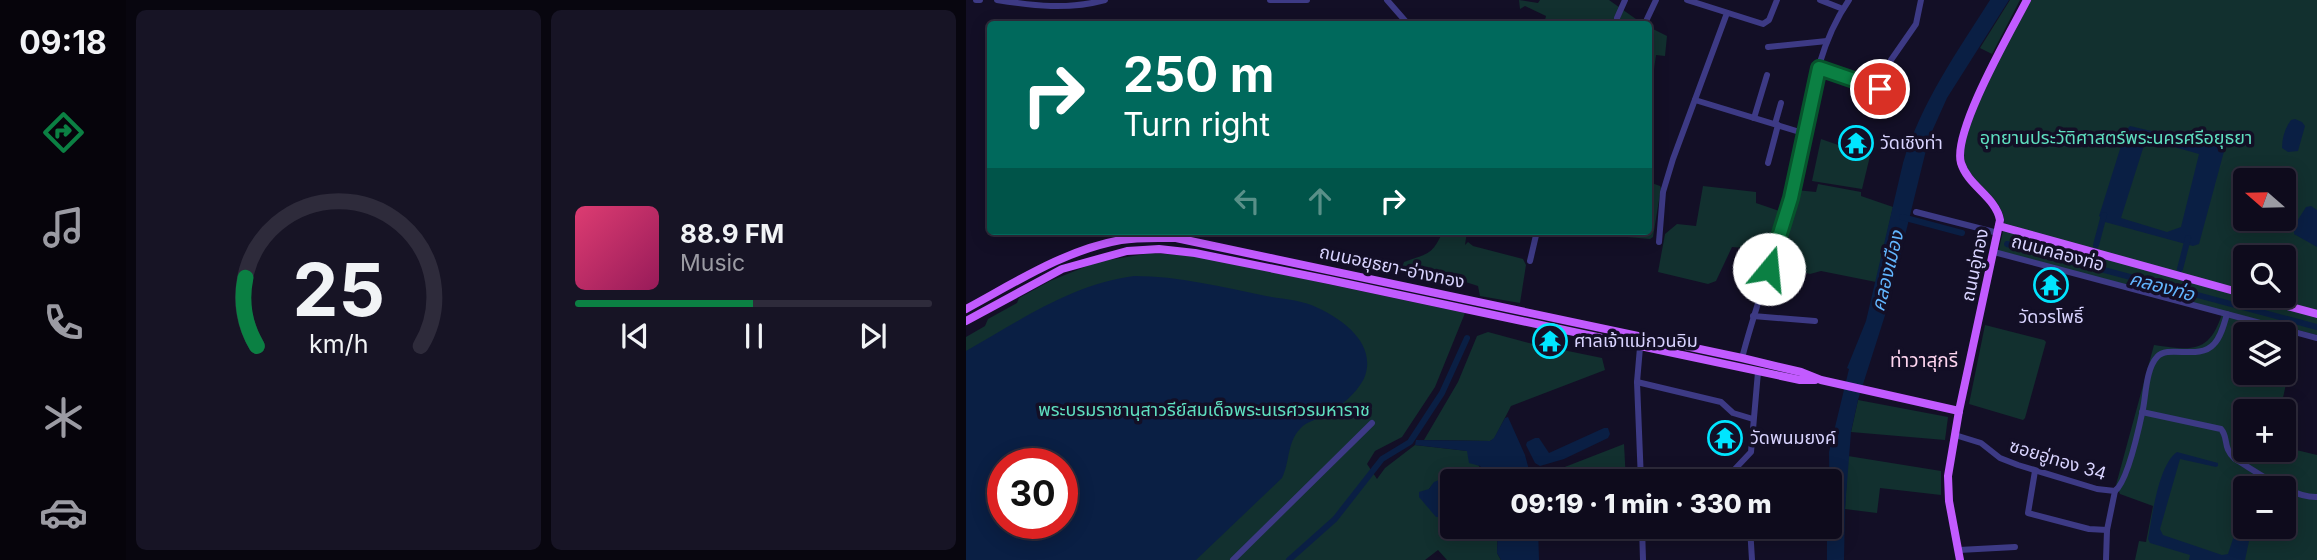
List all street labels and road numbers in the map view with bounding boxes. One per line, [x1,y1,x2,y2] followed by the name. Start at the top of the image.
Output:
[1957,226,1994,304] street label: ถนนอู่ทอง
[2009,230,2107,275] street label: ถนนคลองท่อ
[1317,241,1467,293] street label: ถนนอยุธยา-อ่างทอง
[2007,435,2109,486] street label: ซอยอู่ทอง 34

